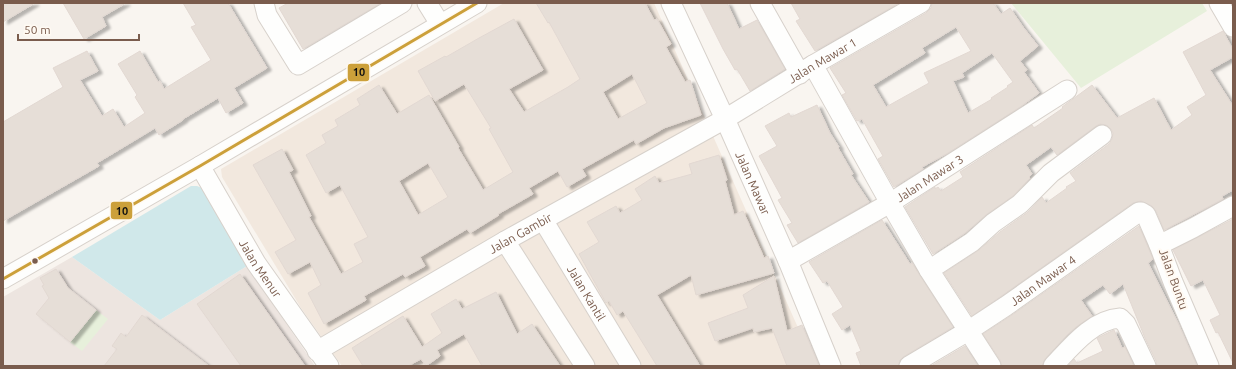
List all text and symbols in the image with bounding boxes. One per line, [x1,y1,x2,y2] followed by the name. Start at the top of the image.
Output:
[18,16,139,42] scale bar
[24,23,51,36] text: 50 m
[786,35,859,85] street label: Jalan Mawar 1
[347,63,370,82] line badge: 10
[353,66,365,78] text: 10
[734,149,773,217] street label: Jalan Mawar
[893,152,965,204] street label: Jalan Mawar 3
[110,201,133,220] line badge: 10
[116,205,128,217] text: 10
[486,210,554,256] street label: Jalan Gambir
[237,237,285,300] street label: Jalan Menur
[1157,247,1191,311] street label: Jalan Buntu
[1007,252,1078,308] street label: Jalan Mawar 4
[30,256,40,266] unlabelled marker
[565,263,608,323] street label: Jalan Kantil

